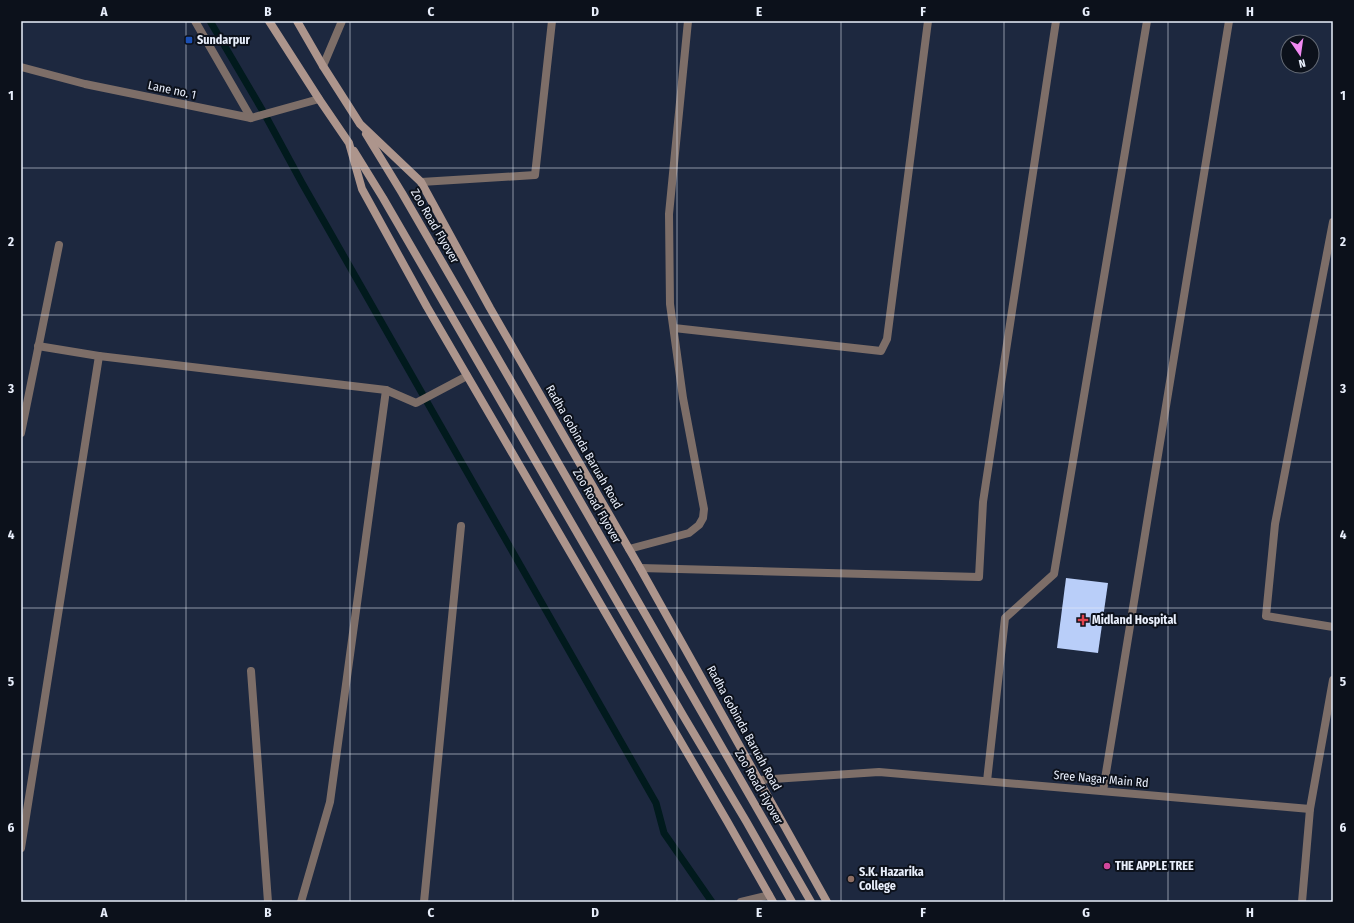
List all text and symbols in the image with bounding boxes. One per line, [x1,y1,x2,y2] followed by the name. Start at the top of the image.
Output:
[99,4,108,19] text: A
[264,4,272,19] text: B
[428,4,435,19] text: C
[591,4,599,19] text: D
[756,4,762,19] text: E
[920,4,926,19] text: F
[1082,4,1090,19] text: G
[1246,4,1254,19] text: H
[197,33,250,47] place label: Sundarpur
[1280,34,1320,74] north arrow
[184,35,194,45] marker: Sundarpur
[1297,56,1307,70] text: N
[147,78,197,102] street label: Lane no. 1
[8,88,14,103] text: 1
[1340,88,1346,103] text: 1
[408,186,462,266] street label: Zoo Road Flyover
[7,234,14,249] text: 2
[1339,234,1346,249] text: 2
[7,381,14,396] text: 3
[1339,381,1346,396] text: 3
[543,383,625,511] street label: Radha Gobinda Baruah Road
[570,466,624,546] street label: Zoo Road Flyover
[8,527,15,542] text: 4
[1340,527,1347,542] text: 4
[1092,613,1177,627] place label: Midland Hospital
[1077,614,1089,626] marker: Midland Hospital
[704,663,784,793] street label: Radha Gobinda Baruah Road
[8,674,14,689] text: 5
[1340,674,1346,689] text: 5
[732,747,786,827] street label: Zoo Road Flyover
[1053,768,1149,790] street label: Sree Nagar Main Rd
[8,820,15,835] text: 6
[1340,820,1347,835] text: 6
[1115,859,1194,873] place label: THE APPLE TREE
[1102,861,1112,871] marker: THE APPLE TREE
[859,865,924,893] place label: S.K. Hazarika College
[846,874,856,884] marker: S.K. Hazarika College
[99,905,108,920] text: A
[264,905,272,920] text: B
[428,905,435,920] text: C
[591,905,599,920] text: D
[756,905,762,920] text: E
[920,905,926,920] text: F
[1082,905,1090,920] text: G
[1246,905,1254,920] text: H

